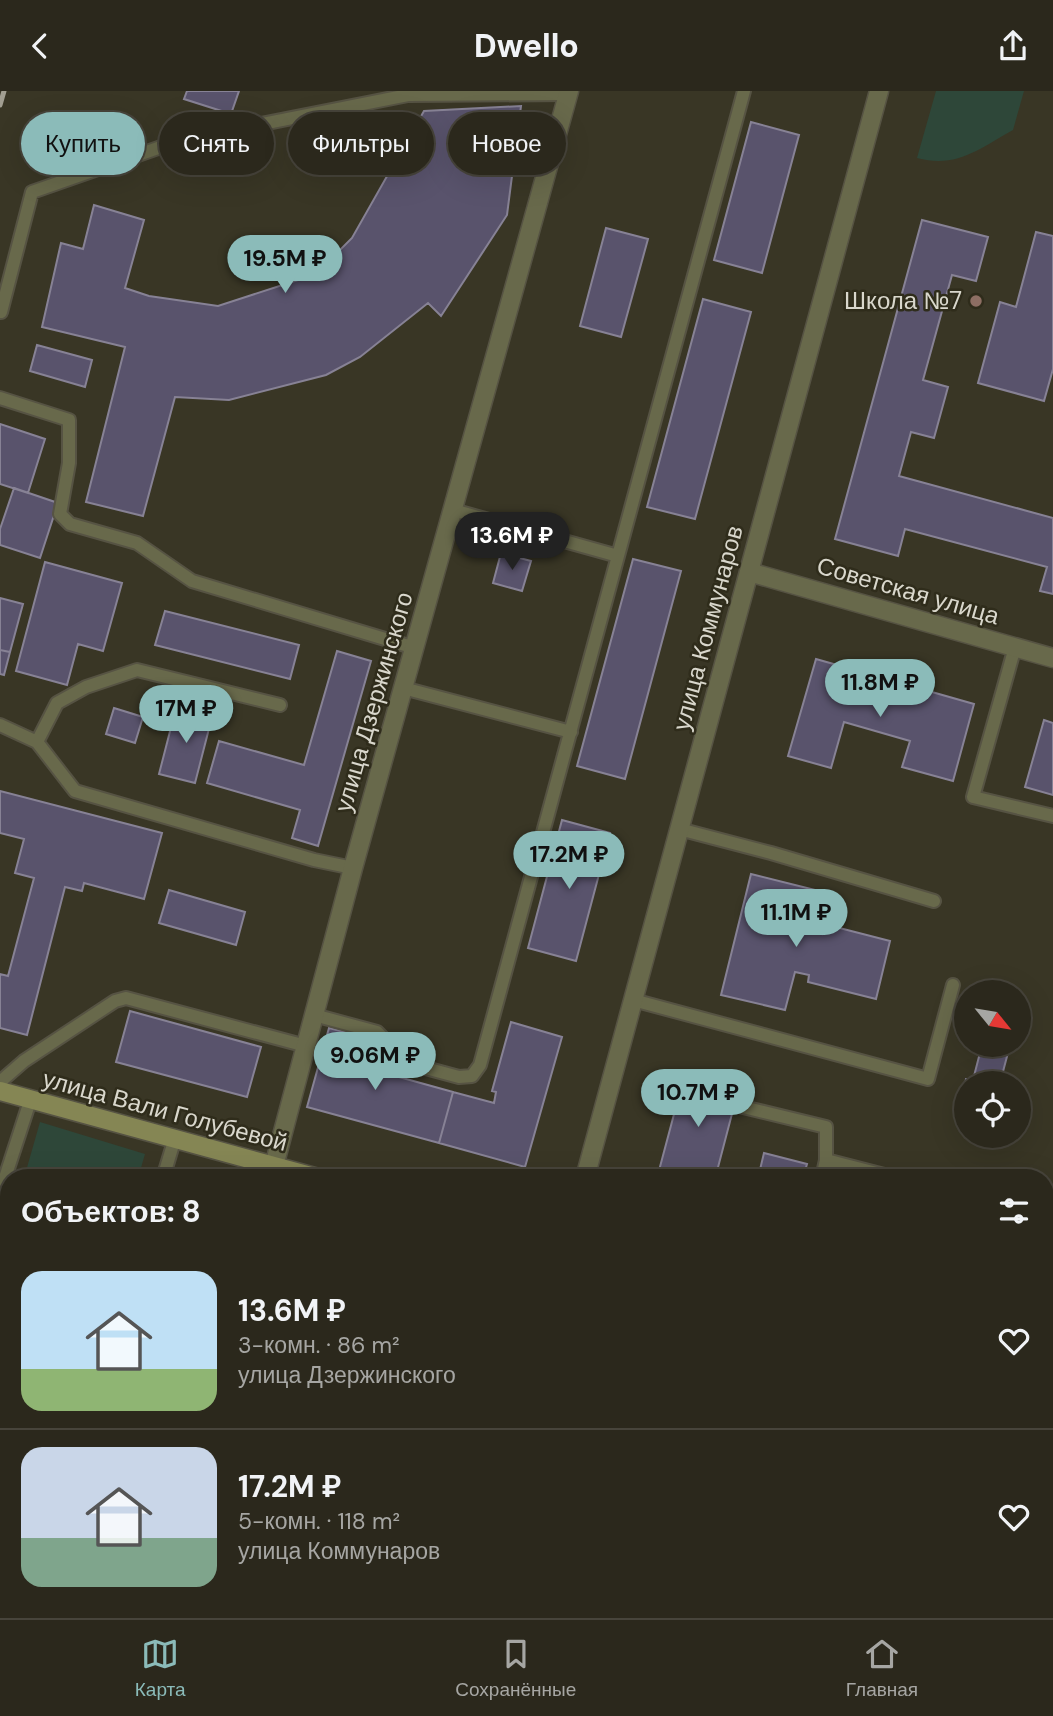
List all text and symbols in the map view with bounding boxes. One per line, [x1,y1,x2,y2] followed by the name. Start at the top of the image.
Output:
[474,25,579,67] text: Dwello
[21,27,59,65] icon: back
[994,27,1032,65] icon: share
[21,112,145,175] chip: Купить
[159,112,274,175] chip: Снять
[288,112,434,175] chip: Фильтры
[448,112,566,175] chip: Новое
[220,235,350,295] pin: 19.5M ₽
[243,243,327,273] text: 19.5M ₽
[844,285,962,316] place label: Школа №7
[968,293,984,309] marker: Школа №7
[447,512,577,572] pin: 13.6M ₽
[471,520,553,550] text: 13.6M ₽
[665,522,750,734] street label: улица Коммунаров
[813,550,1003,632] street label: Советская улица
[327,588,420,815] street label: улица Дзержинского
[815,659,945,719] pin: 11.8M ₽
[841,667,919,697] text: 11.8M ₽
[137,685,235,745] pin: 17M ₽
[155,693,217,723] text: 17M ₽
[504,831,634,891] pin: 17.2M ₽
[529,839,609,869] text: 17.2M ₽
[731,889,861,949] pin: 11.1M ₽
[761,897,831,927] text: 11.1M ₽
[954,980,1031,1057] north arrow
[954,980,1031,1148] map controls
[310,1033,440,1092] pin: 9.06M ₽
[330,1040,420,1070] text: 9.06M ₽
[39,1063,291,1158] street label: улица Вали Голубевой
[633,1069,763,1129] pin: 10.7M ₽
[954,1071,1031,1148] button: locate
[657,1077,739,1107] text: 10.7M ₽
[21,1192,201,1231] text: Объектов: 8
[995,1192,1033,1230] icon: filters
[238,1291,346,1330] text: 13.6M ₽
[77,1299,161,1383] icon: home
[995,1322,1033,1360] icon: heart
[238,1330,400,1360] text: 3-комн. · 86 m²
[238,1360,456,1390] text: улица Дзержинского
[238,1467,341,1506] text: 17.2M ₽
[77,1475,161,1559] icon: home
[995,1498,1033,1536] icon: heart
[238,1506,400,1536] text: 5-комн. · 118 m²
[238,1536,440,1566] text: улица Коммунаров
[135,1635,186,1702] tab: Карта
[455,1635,576,1702] tab: Сохранённые
[846,1635,918,1702] tab: Главная

